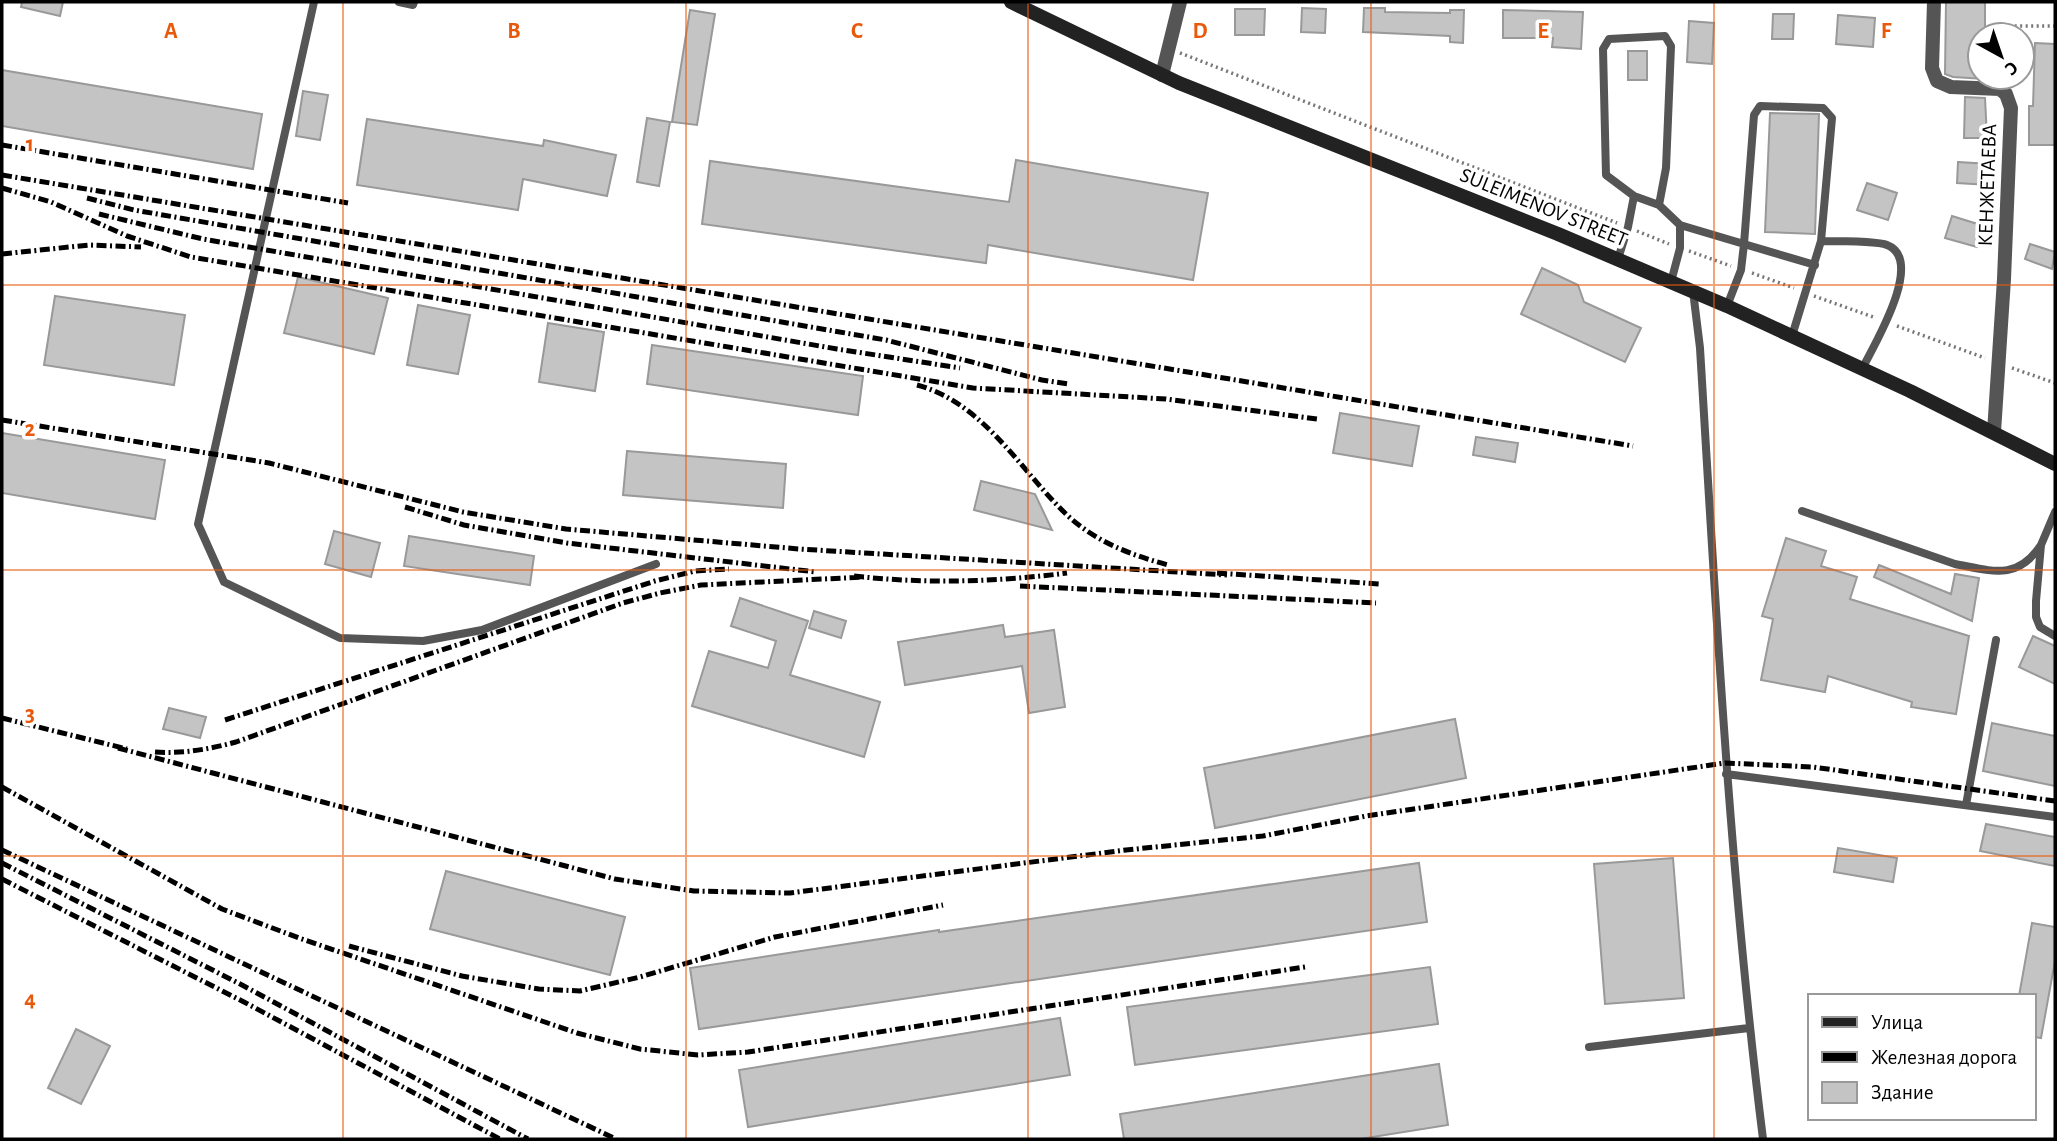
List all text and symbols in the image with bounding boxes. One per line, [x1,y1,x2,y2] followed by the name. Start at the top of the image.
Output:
[164,20,178,43] text: A
[507,20,521,43] text: B
[851,20,863,43] text: C
[1192,20,1208,43] text: D
[1537,20,1549,43] text: E
[1881,20,1892,43] text: F
[1966,21,2036,91] north arrow
[2001,57,2021,79] text: С
[1975,123,2000,247] street label: КЕНЖЕТАЕВА
[26,133,34,156] text: 1
[1457,164,1631,251] street label: SULEIMENOV STREET
[25,418,36,441] text: 2
[25,703,35,726] text: 3
[24,988,36,1011] text: 4
[1808,994,2036,1120] legend
[1871,1012,1924,1033] text: Улица
[1871,1047,2018,1068] text: Железная дорога
[1871,1082,1934,1103] text: Здание

